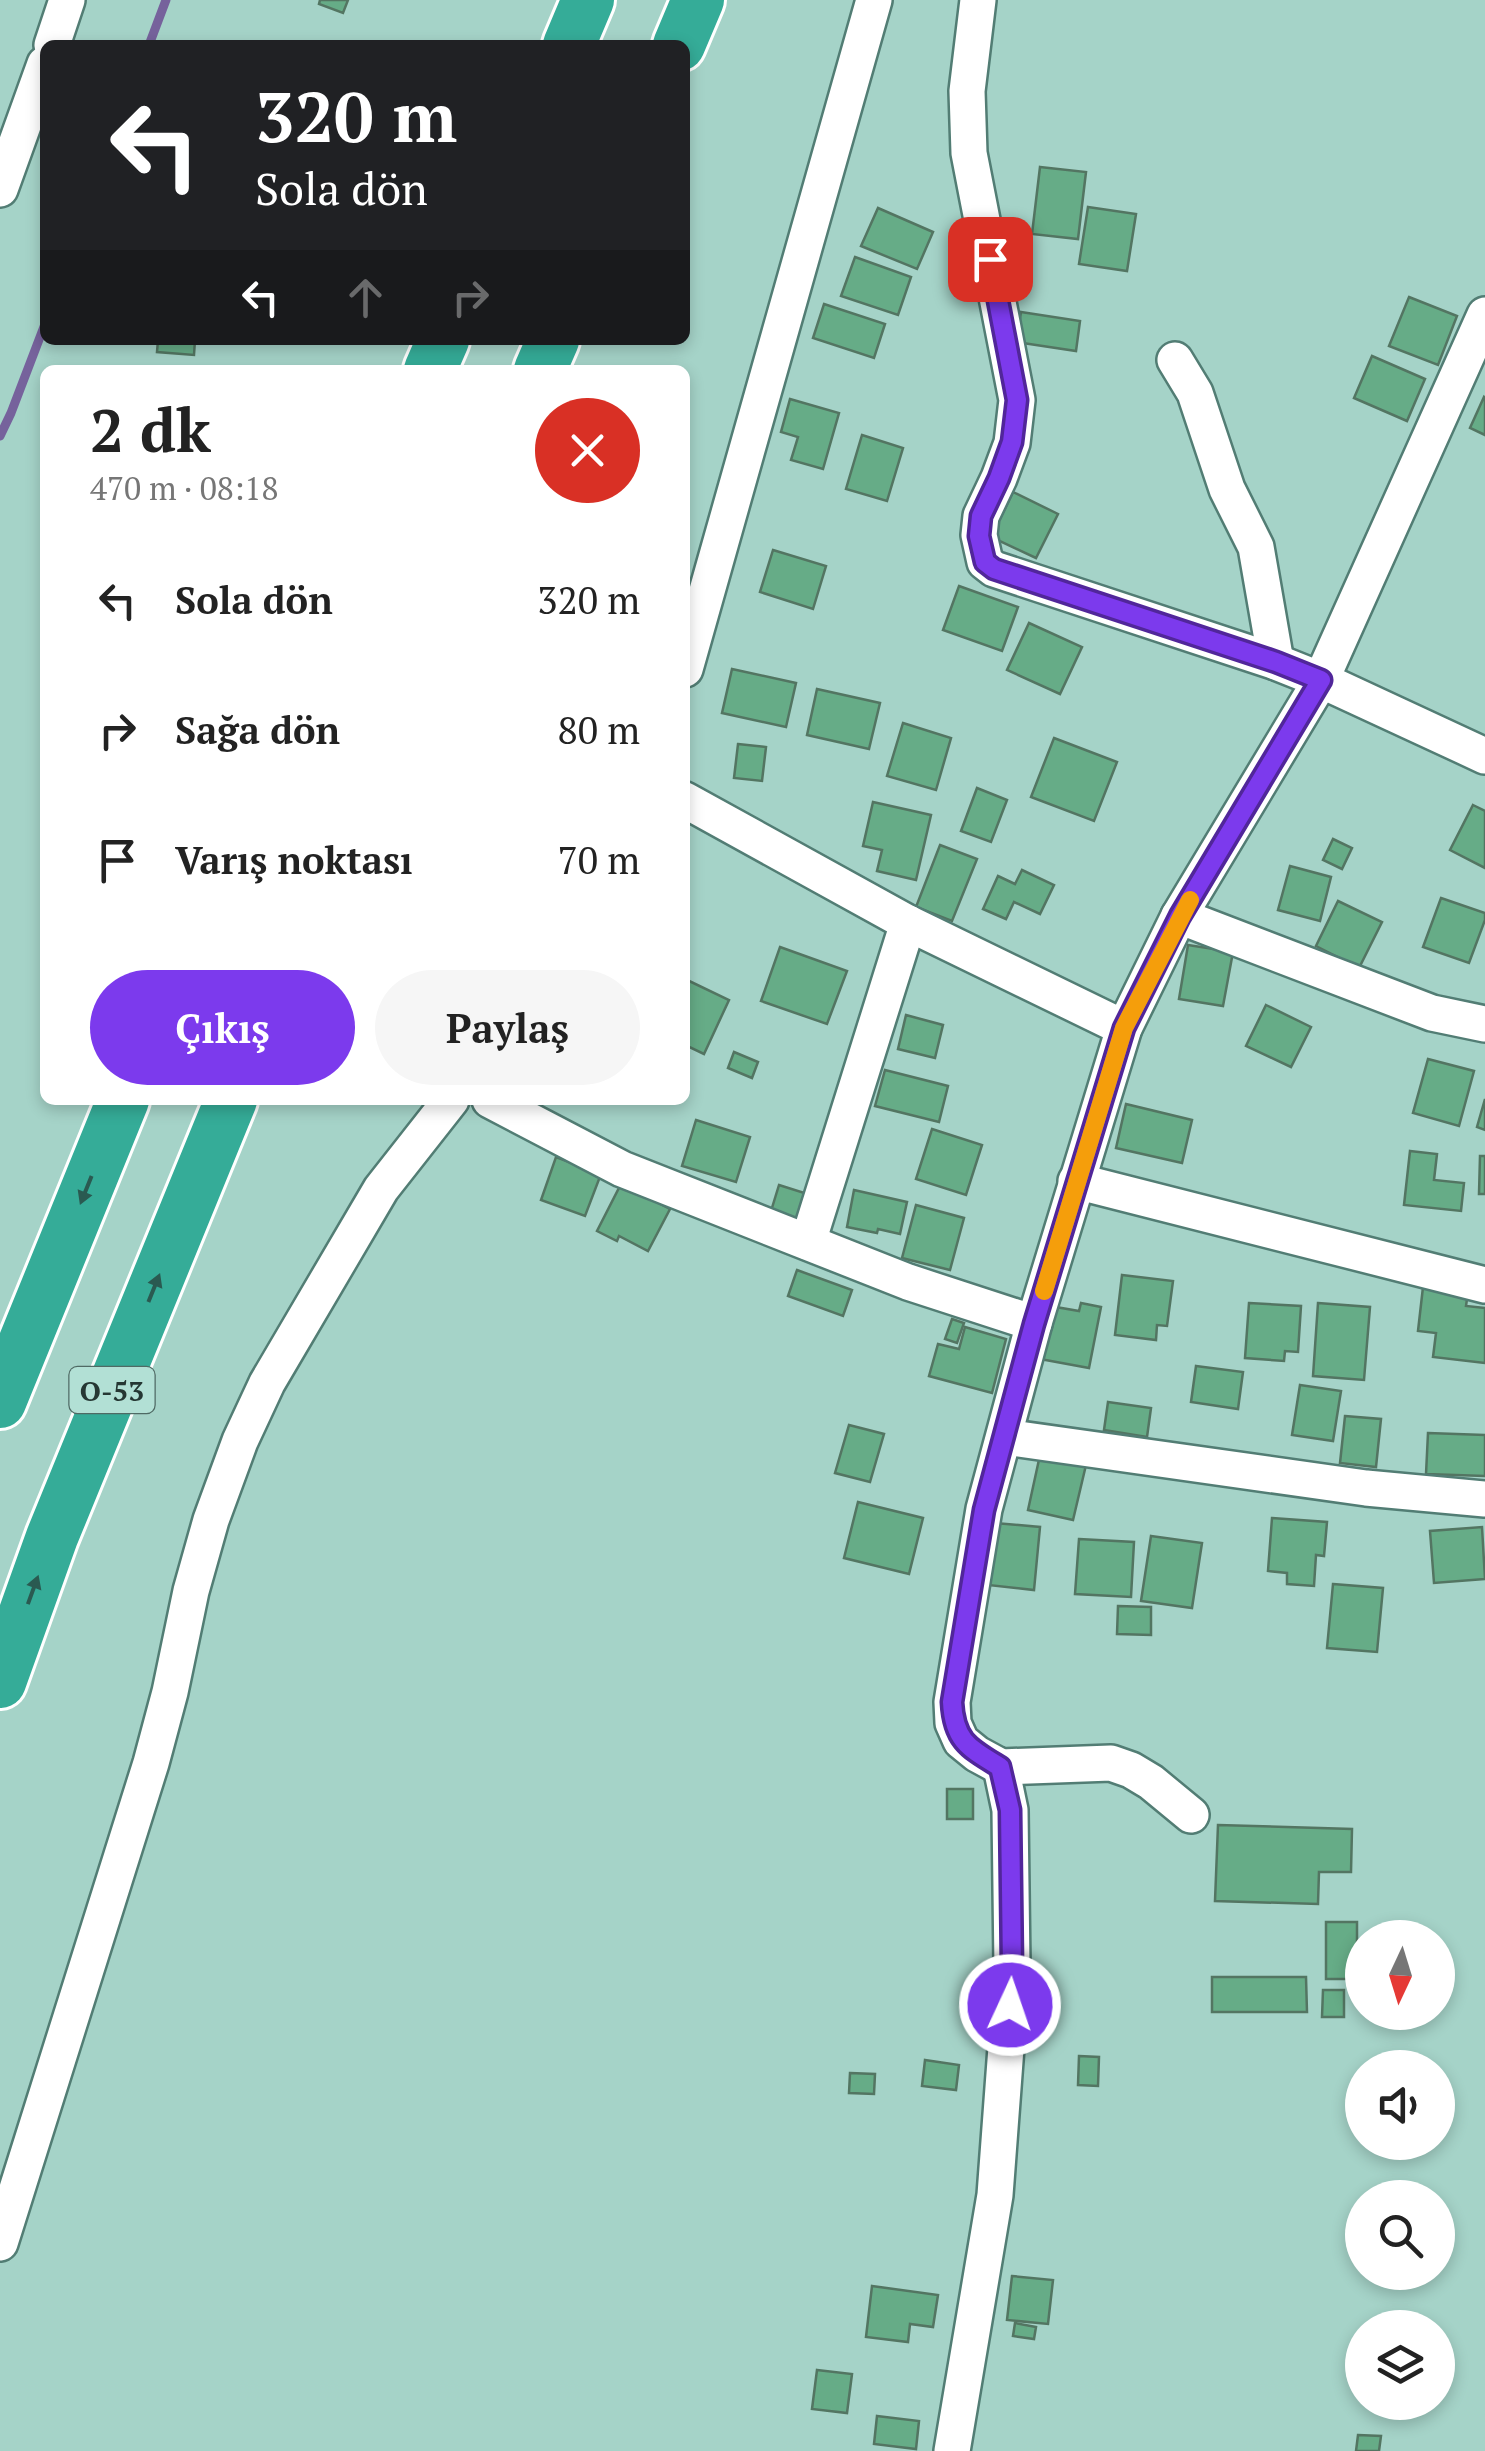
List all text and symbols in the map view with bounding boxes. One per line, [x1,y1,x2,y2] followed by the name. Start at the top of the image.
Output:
[255,69,457,162] text: 320 m
[90,80,220,210] icon: left
[255,158,428,218] text: Sola dön
[948,217,1033,302] pin
[963,232,1018,287] icon: arrive
[233,270,288,325] icon: left
[338,270,393,325] icon: ahead
[443,270,498,325] icon: right
[90,390,211,469] text: 2 dk
[535,398,640,503] button: close
[90,467,278,509] text: 470 m · 08:18
[90,573,145,628] icon: left
[175,575,333,625] text: Sola dön
[537,575,640,625] text: 320 m
[90,703,145,758] icon: right
[175,705,340,755] text: Sağa dön
[557,705,640,755] text: 80 m
[90,833,145,888] icon: arrive
[175,835,413,885] text: Varış noktası
[557,835,640,885] text: 70 m
[90,970,355,1085] button: Çıkış
[375,970,640,1085] button: Paylaş
[78,1176,94,1205] one-way arrow
[146,1274,162,1303] one-way arrow
[70,1367,154,1413] road number: O-53
[26,1575,41,1605] one-way arrow
[1345,1920,1455,2030] north arrow
[1345,1920,1455,2420] map controls
[958,1953,1062,2057] position arrow
[1345,2050,1455,2160] button: sound
[1345,2180,1455,2290] button: search
[1345,2310,1455,2420] button: layers

